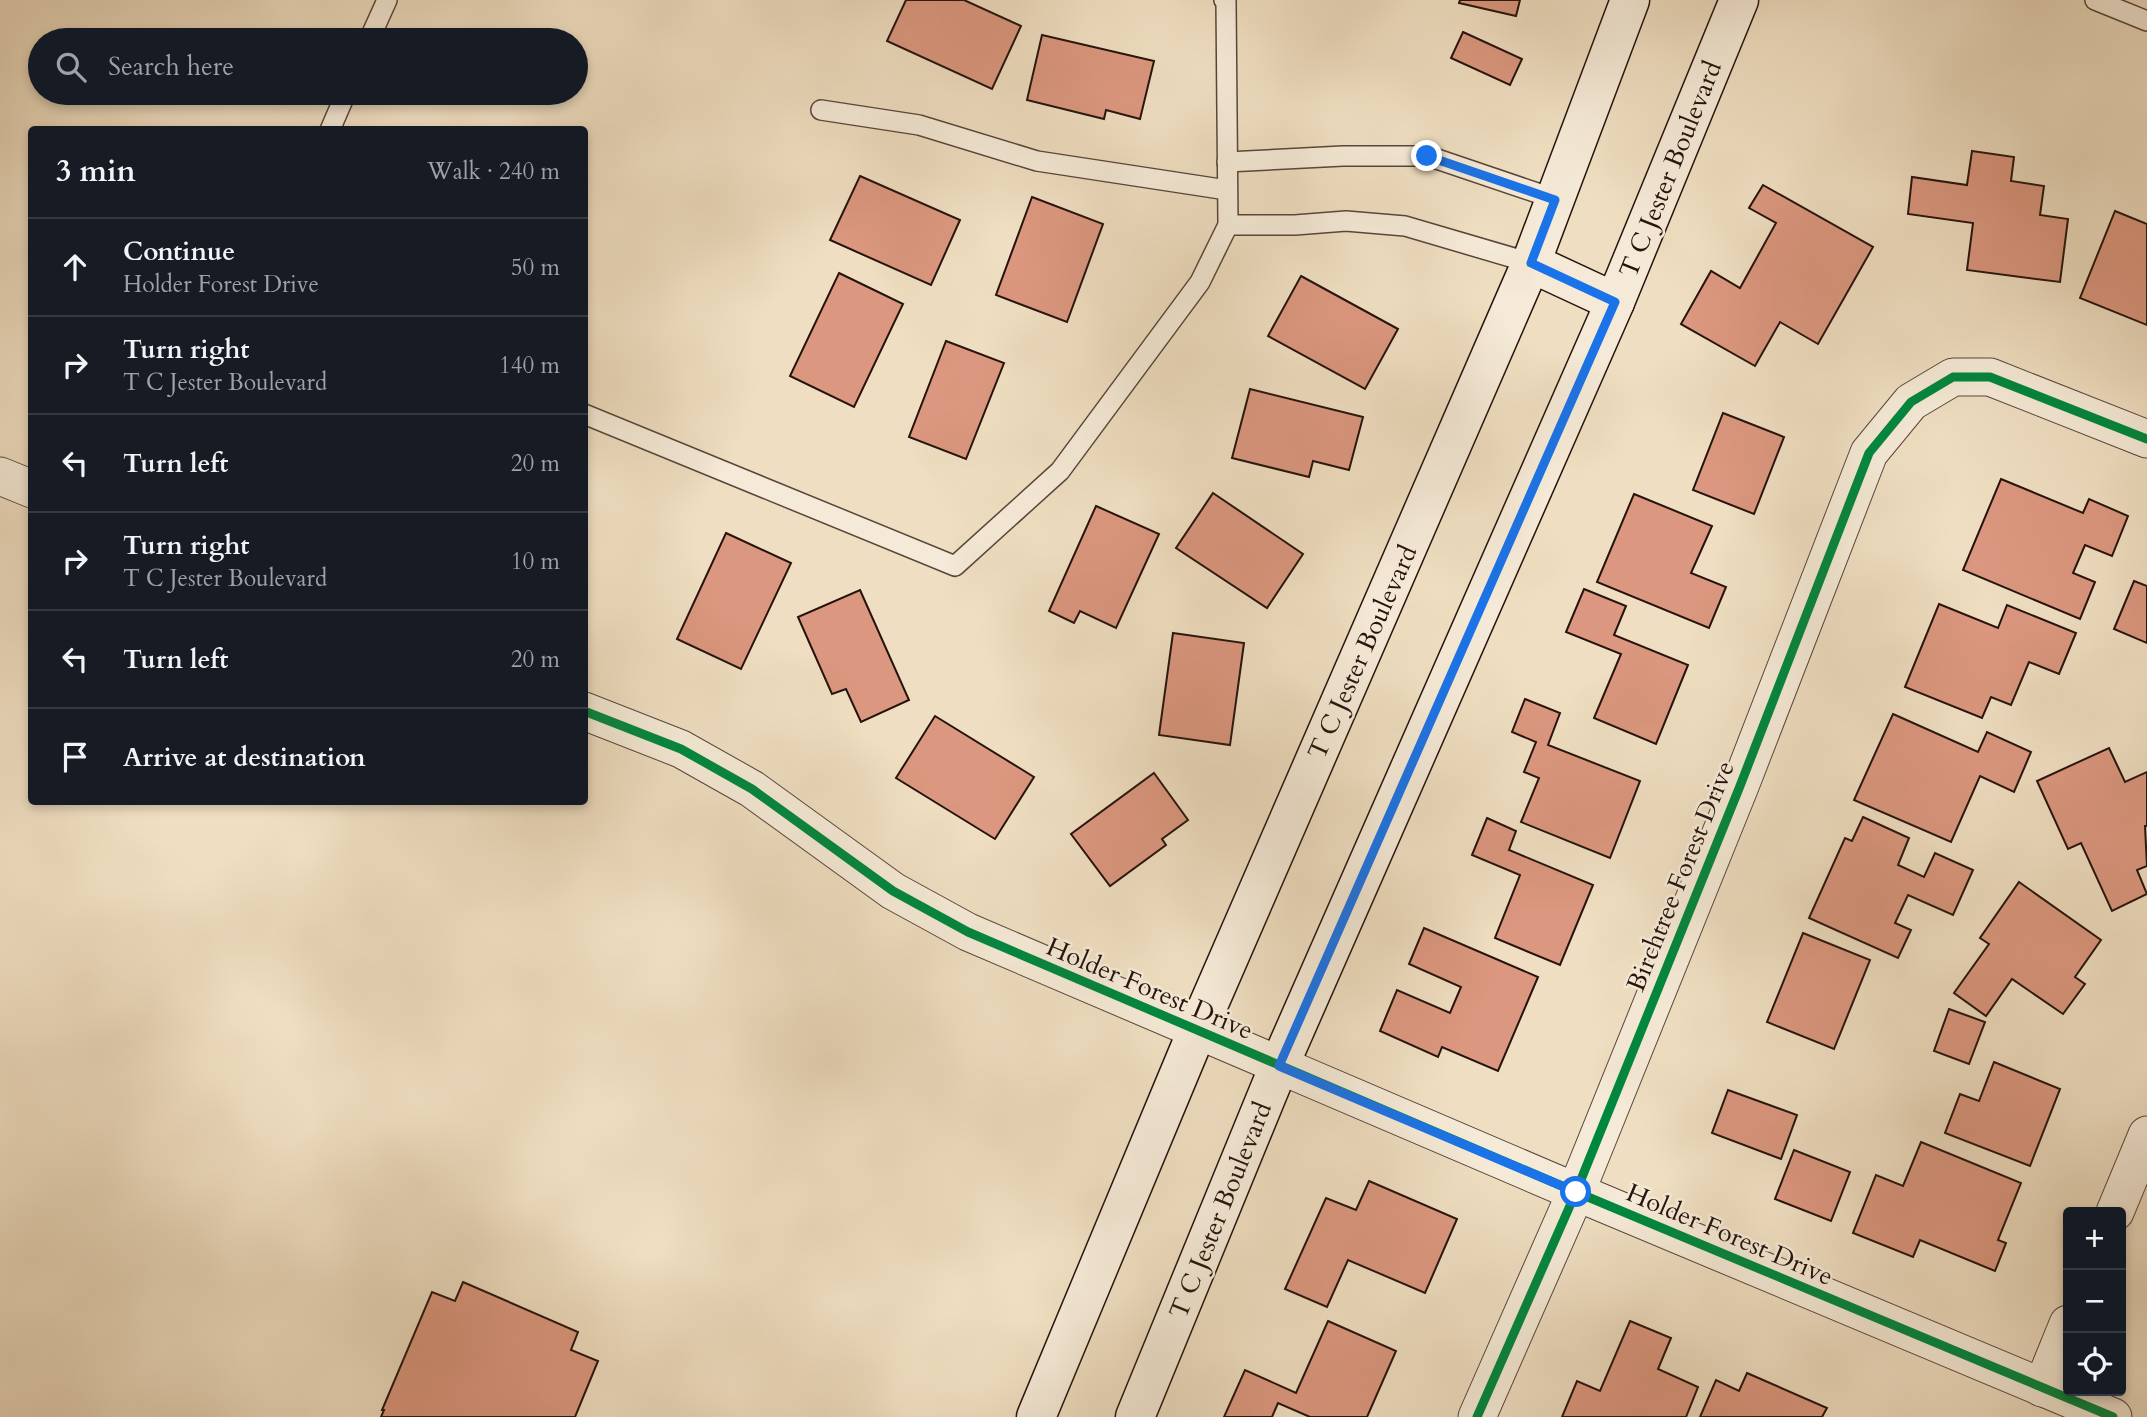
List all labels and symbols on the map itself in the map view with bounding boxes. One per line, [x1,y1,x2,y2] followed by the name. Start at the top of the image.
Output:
[1611,55,1730,283] street label: T C Jester Boulevard
[1411,140,1442,171] route end
[1300,540,1425,765] street label: T C Jester Boulevard
[1618,756,1743,997] street label: Birchtree Forest Drive
[1041,929,1259,1048] street label: Holder Forest Drive
[1161,1096,1280,1324] street label: T C Jester Boulevard
[1621,1175,1839,1294] street label: Holder Forest Drive
[1560,1176,1591,1207] route start

